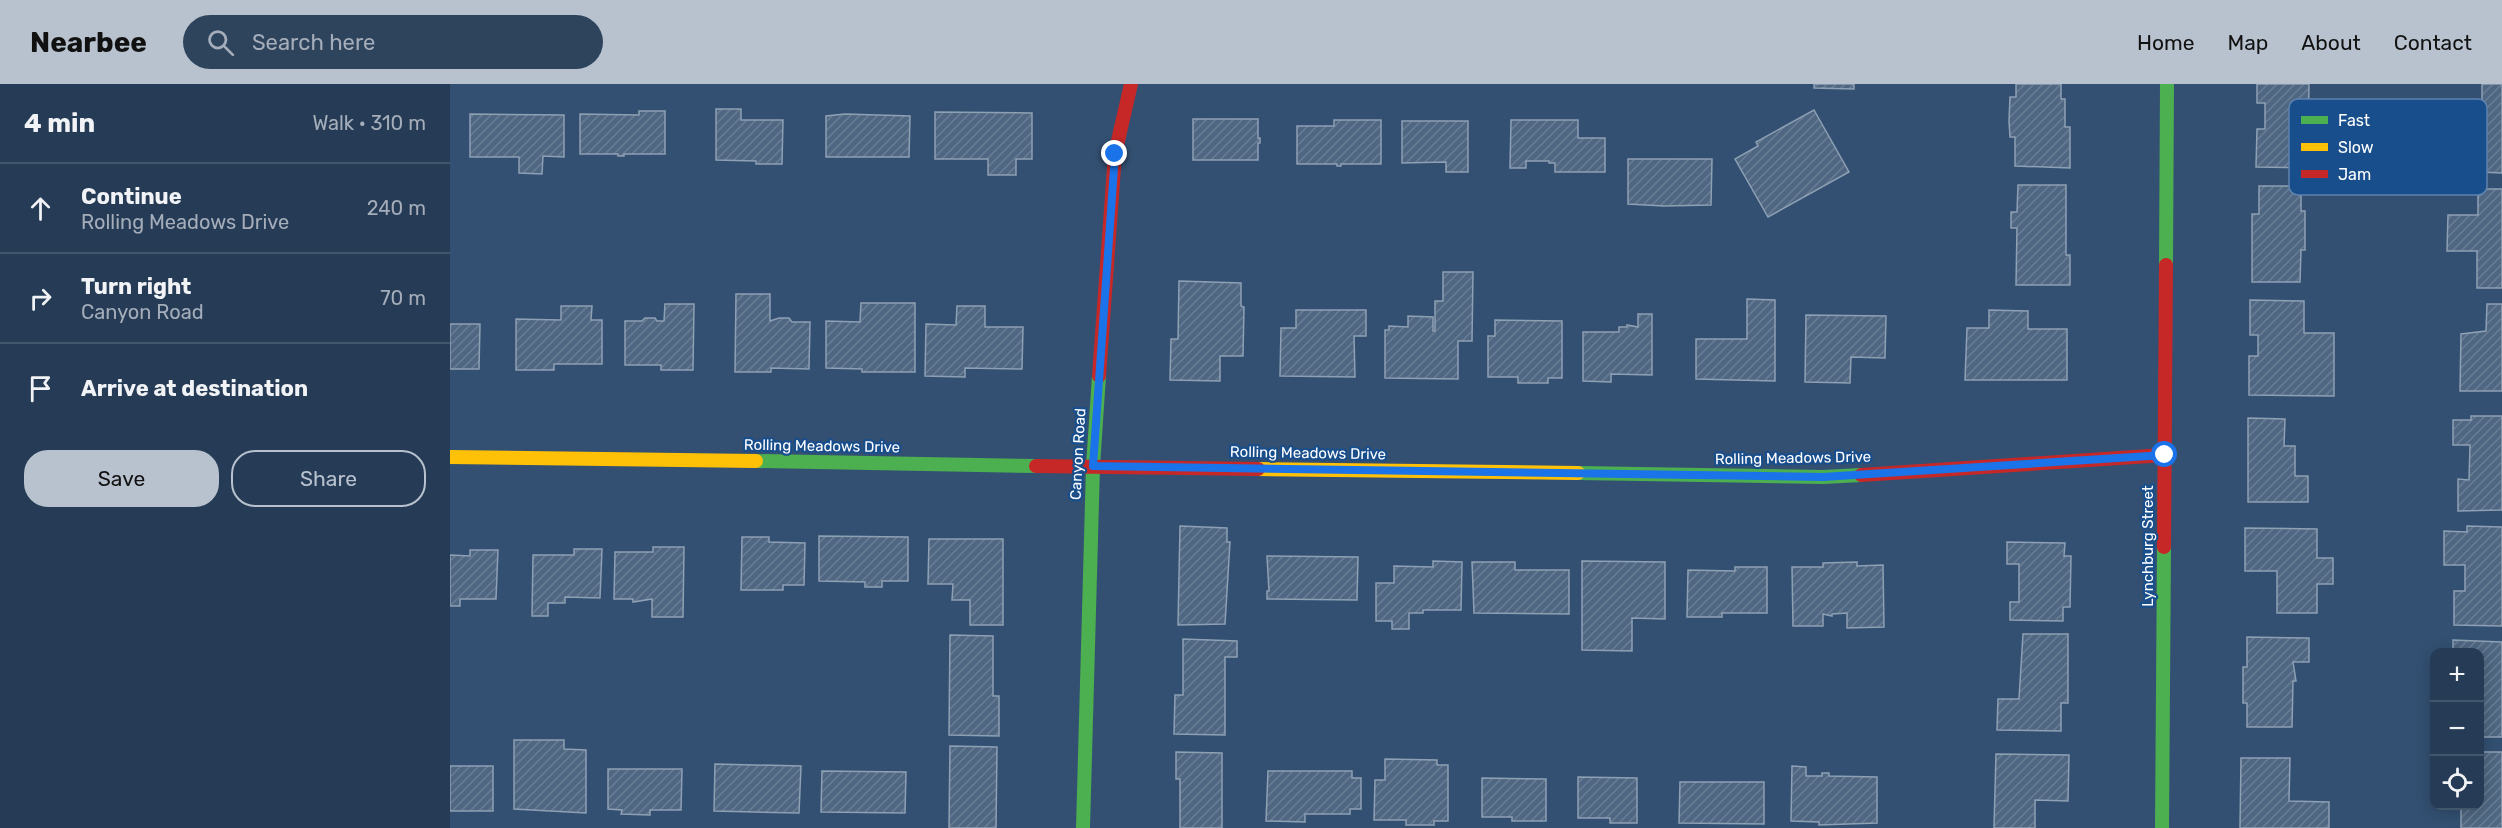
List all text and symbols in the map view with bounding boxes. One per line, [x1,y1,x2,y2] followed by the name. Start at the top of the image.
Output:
[183,15,603,69] search box
[30,26,147,59] text: Nearbee
[204,26,237,59] icon: search
[252,29,375,56] text: Search here
[2137,30,2194,55] text: Home
[2227,30,2268,55] text: Map
[2301,30,2361,55] text: About
[2394,30,2472,55] text: Contact
[2289,99,2487,195] legend
[24,108,95,139] text: 4 min
[312,111,426,135] text: Walk · 310 m
[2338,111,2370,130] text: Fast
[2338,138,2374,157] text: Slow
[1101,140,1127,166] route end
[2338,165,2371,184] text: Jam
[81,183,182,210] text: Continue
[24,192,57,225] icon: ahead
[367,196,426,220] text: 240 m
[81,210,289,234] text: Rolling Meadows Drive
[81,273,191,300] text: Turn right
[24,282,57,315] icon: right
[380,286,426,310] text: 70 m
[81,300,204,324] text: Canyon Road
[24,372,57,405] icon: arrive
[81,375,308,402] text: Arrive at destination
[1067,408,1089,500] street label: Canyon Road
[744,436,900,456] street label: Rolling Meadows Drive
[2151,441,2177,467] route start
[1230,443,1386,463] street label: Rolling Meadows Drive
[1715,448,1871,468] street label: Rolling Meadows Drive
[24,450,219,507] button: Save
[231,450,426,507] button: Share
[2139,485,2157,607] street label: Lynchburg Street
[2430,648,2484,810] map controls
[2430,648,2484,702] button: +
[2430,702,2484,756] button: −
[2430,756,2484,810] button: locate

